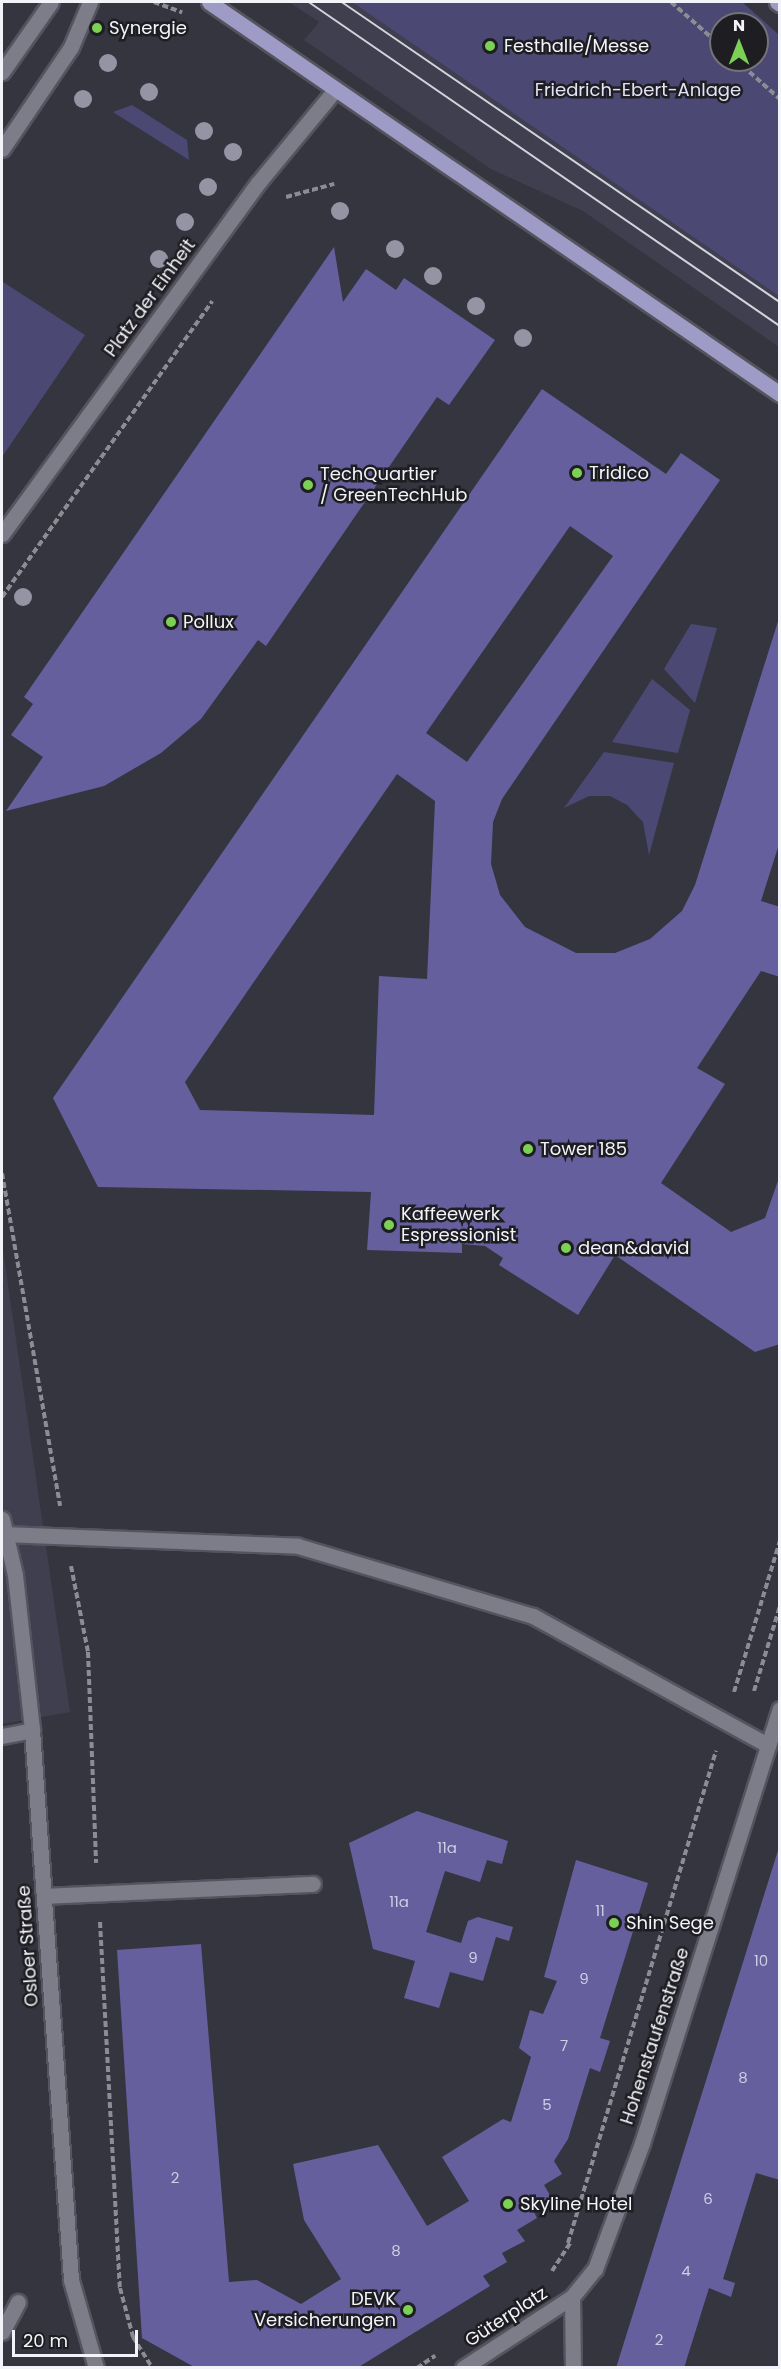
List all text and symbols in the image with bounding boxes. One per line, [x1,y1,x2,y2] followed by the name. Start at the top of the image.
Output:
[709,12,769,72] north arrow
[733,14,745,37] text: N
[109,17,187,39] place label: Synergie
[90,21,104,35] marker: Synergie
[504,35,649,57] place label: Festhalle/Messe
[481,37,499,55] marker: Festhalle/Messe
[535,79,741,101] park label: Friedrich-Ebert-Anlage
[100,235,200,361] street label: Platz der Einheit
[589,462,649,484] place label: Tridico
[320,464,467,506] place label: TechQuartier / GreenTechHub
[570,466,584,480] marker: Tridico
[301,478,315,492] marker: TechQuartier / GreenTechHub
[183,611,234,633] place label: Pollux
[164,615,178,629] marker: Pollux
[540,1138,627,1160] place label: Tower 185
[521,1142,535,1156] marker: Tower 185
[401,1204,516,1246] place label: Kaffeewerk Espressionist
[382,1218,396,1232] marker: Kaffeewerk Espressionist
[578,1237,689,1259] place label: dean&david
[559,1241,573,1255] marker: dean&david
[437,1839,457,1857] house number: 11a
[13,1885,43,2007] street label: Osloer Straße
[389,1893,409,1911] house number: 11a
[595,1902,605,1920] house number: 11
[626,1912,714,1934] place label: Shin Sege
[607,1916,621,1930] marker: Shin Sege
[616,1945,694,2127] street label: Hohenstaufenstraße
[468,1949,478,1967] house number: 9
[754,1952,768,1970] house number: 10
[579,1970,589,1988] house number: 9
[560,2037,568,2055] house number: 7
[738,2069,748,2087] house number: 8
[542,2096,552,2114] house number: 5
[171,2169,179,2187] house number: 2
[703,2190,713,2208] house number: 6
[520,2193,632,2215] place label: Skyline Hotel
[501,2197,515,2211] marker: Skyline Hotel
[391,2242,401,2260] house number: 8
[681,2262,691,2280] house number: 4
[461,2282,551,2352] street label: Güterplatz
[254,2289,396,2332] place label: DEVK Versicherungen
[401,2303,415,2317] marker: DEVK Versicherungen
[15,2318,141,2356] scale bar
[23,2328,68,2353] text: 20 m
[655,2331,663,2349] house number: 2

